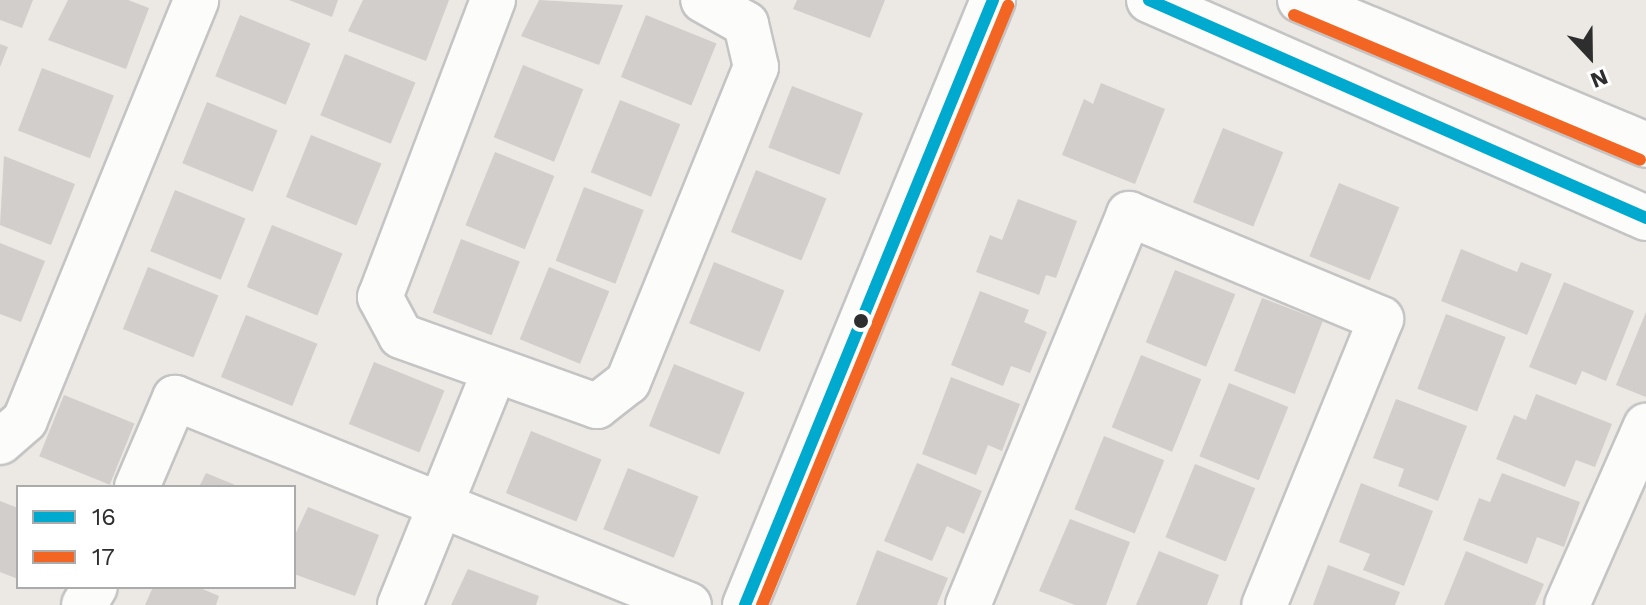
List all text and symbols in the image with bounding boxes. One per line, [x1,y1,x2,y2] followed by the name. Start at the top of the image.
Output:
[1550,16,1630,96] north arrow
[1587,64,1611,93] text: N
[853,313,869,329] unlabelled marker
[16,485,296,589] legend
[92,503,116,531] text: 16
[92,543,115,571] text: 17

